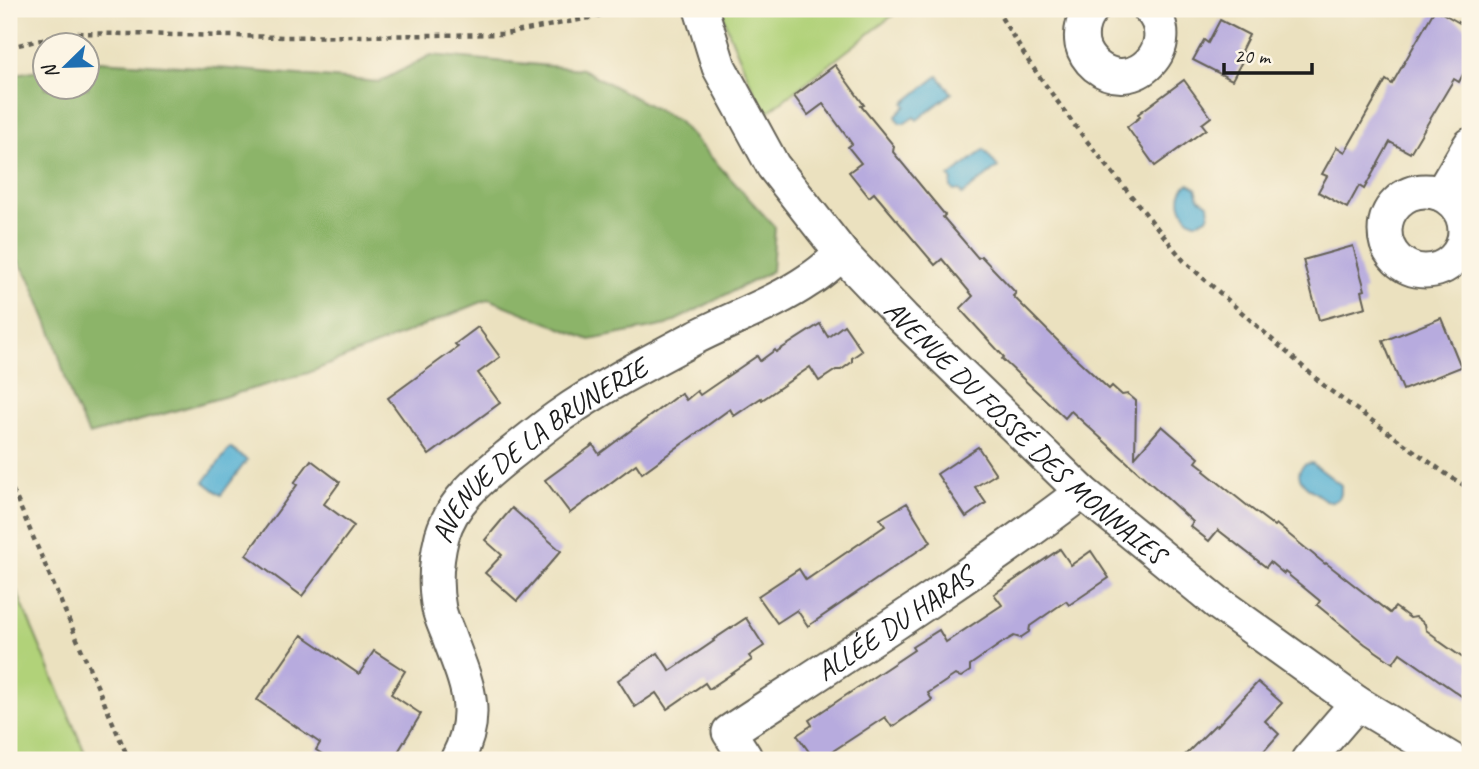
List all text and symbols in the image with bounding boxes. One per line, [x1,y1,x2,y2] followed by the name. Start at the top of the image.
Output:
[32,32,102,102] north arrow
[1224,32,1311,76] scale bar
[1234,43,1272,69] text: 20 m
[37,59,65,82] text: N
[877,292,1177,574] street label: AVENUE DU FOSSÉ DES MONNAIES
[424,348,656,547] street label: AVENUE DE LA BRUNERIE
[810,556,984,688] street label: ALLÉE DU HARAS

